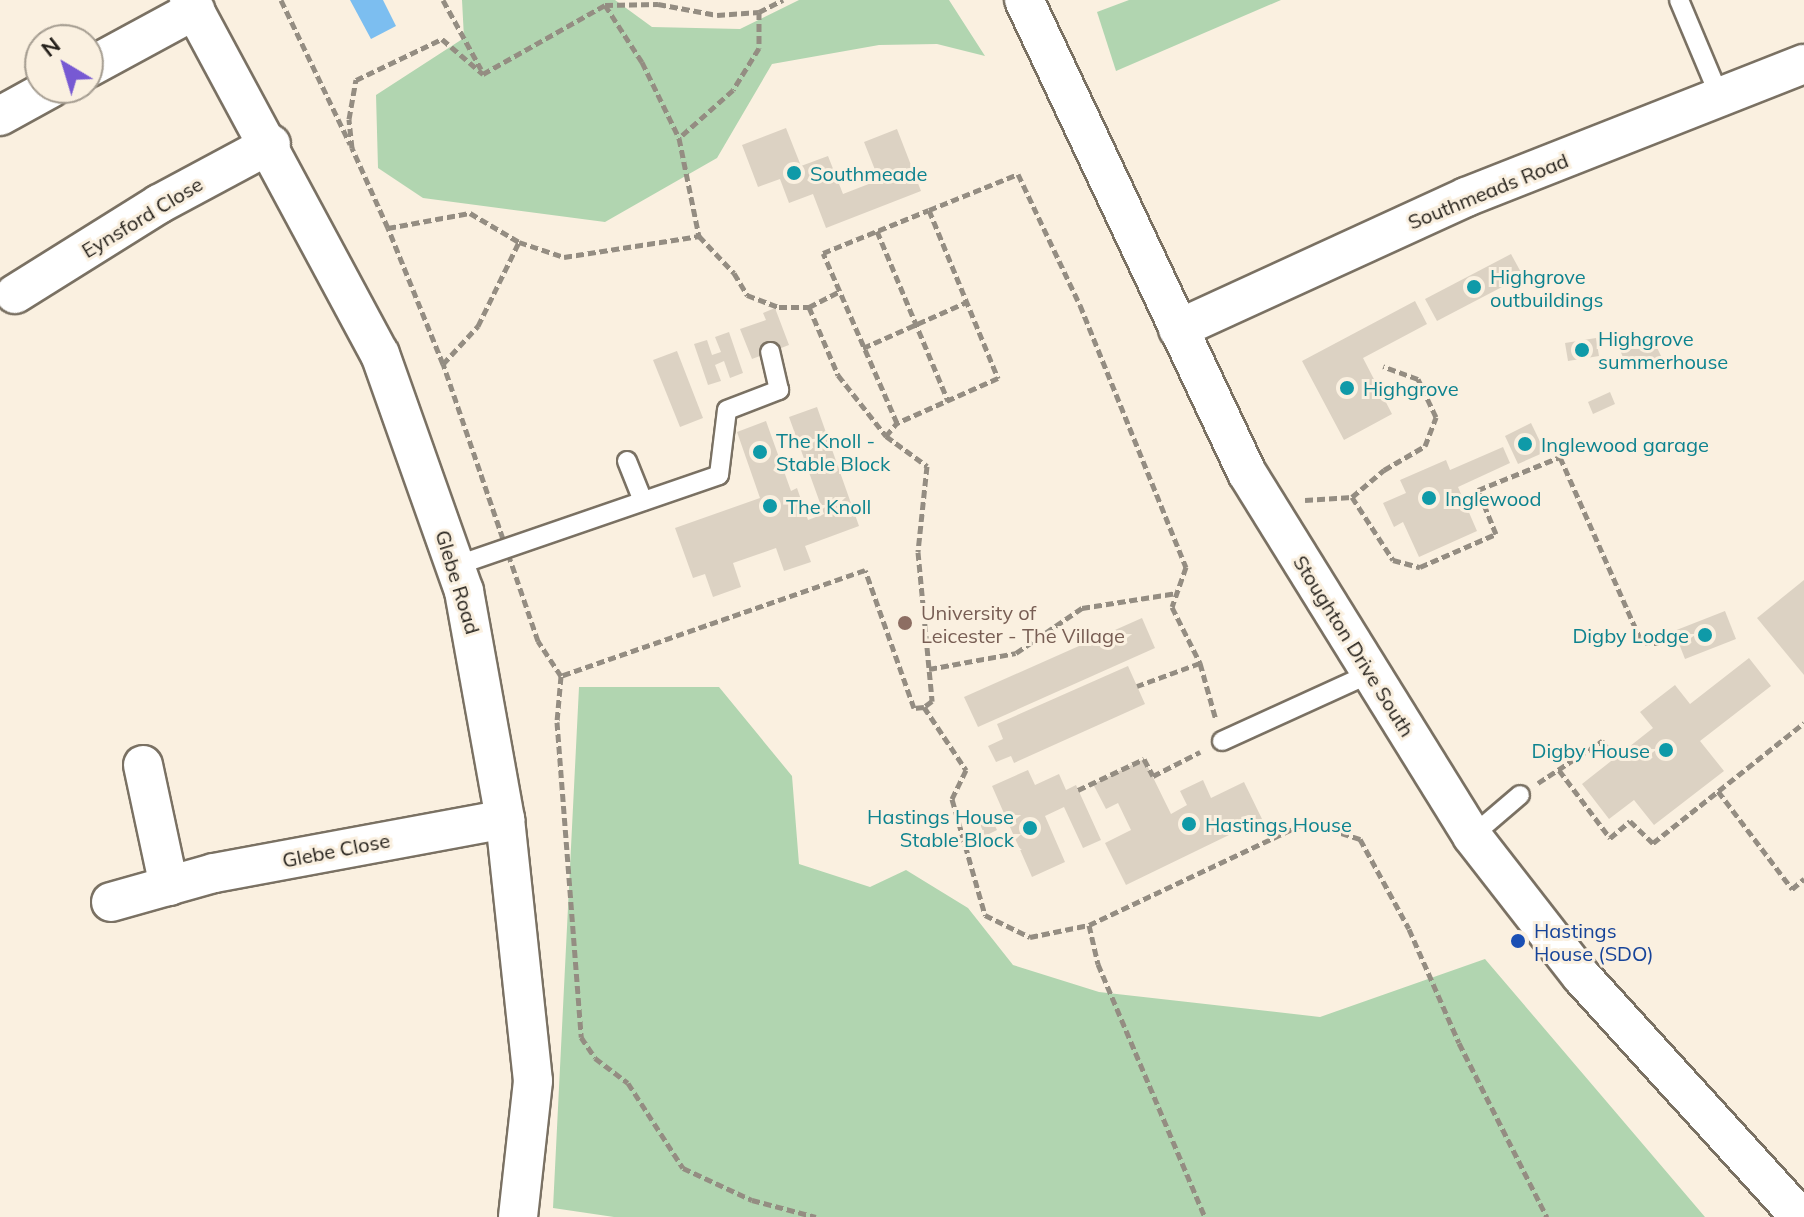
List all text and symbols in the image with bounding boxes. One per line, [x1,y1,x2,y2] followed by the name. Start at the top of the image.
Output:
[24,24,104,104] north arrow
[35,31,66,63] text: N
[1404,148,1572,234] street label: Southmeads Road
[810,161,927,185] place label: Southmeade
[785,164,803,182] marker: Southmeade
[77,171,207,263] street label: Eynsford Close
[1490,264,1603,311] place label: Highgrove outbuildings
[1465,278,1483,296] marker: Highgrove outbuildings
[1598,326,1728,373] place label: Highgrove summerhouse
[1573,341,1591,359] marker: Highgrove summerhouse
[1363,376,1459,400] place label: Highgrove
[1338,379,1356,397] marker: Highgrove
[776,428,890,475] place label: The Knoll - Stable Block
[1541,432,1709,456] place label: Inglewood garage
[1516,435,1534,453] marker: Inglewood garage
[751,443,769,461] marker: The Knoll - Stable Block
[1445,486,1542,510] place label: Inglewood
[1420,489,1438,507] marker: Inglewood
[786,494,871,518] place label: The Knoll
[761,497,779,515] marker: The Knoll
[431,527,485,637] street label: Glebe Road
[1288,551,1420,741] street label: Stoughton Drive South
[921,600,1125,647] place label: University of Leicester - The Village
[896,614,914,632] marker: University of Leicester - The Village
[1572,623,1689,647] place label: Digby Lodge
[1696,626,1714,644] marker: Digby Lodge
[1531,738,1650,762] place label: Digby House
[1657,741,1675,759] marker: Digby House
[867,804,1014,851] place label: Hastings House Stable Block
[1205,812,1352,836] place label: Hastings House
[1180,815,1198,833] marker: Hastings House
[1021,819,1039,837] marker: Hastings House Stable Block
[280,828,392,872] street label: Glebe Close
[1534,918,1654,965] place label: Hastings House (SDO)
[1509,932,1527,950] marker: Hastings House (SDO)

